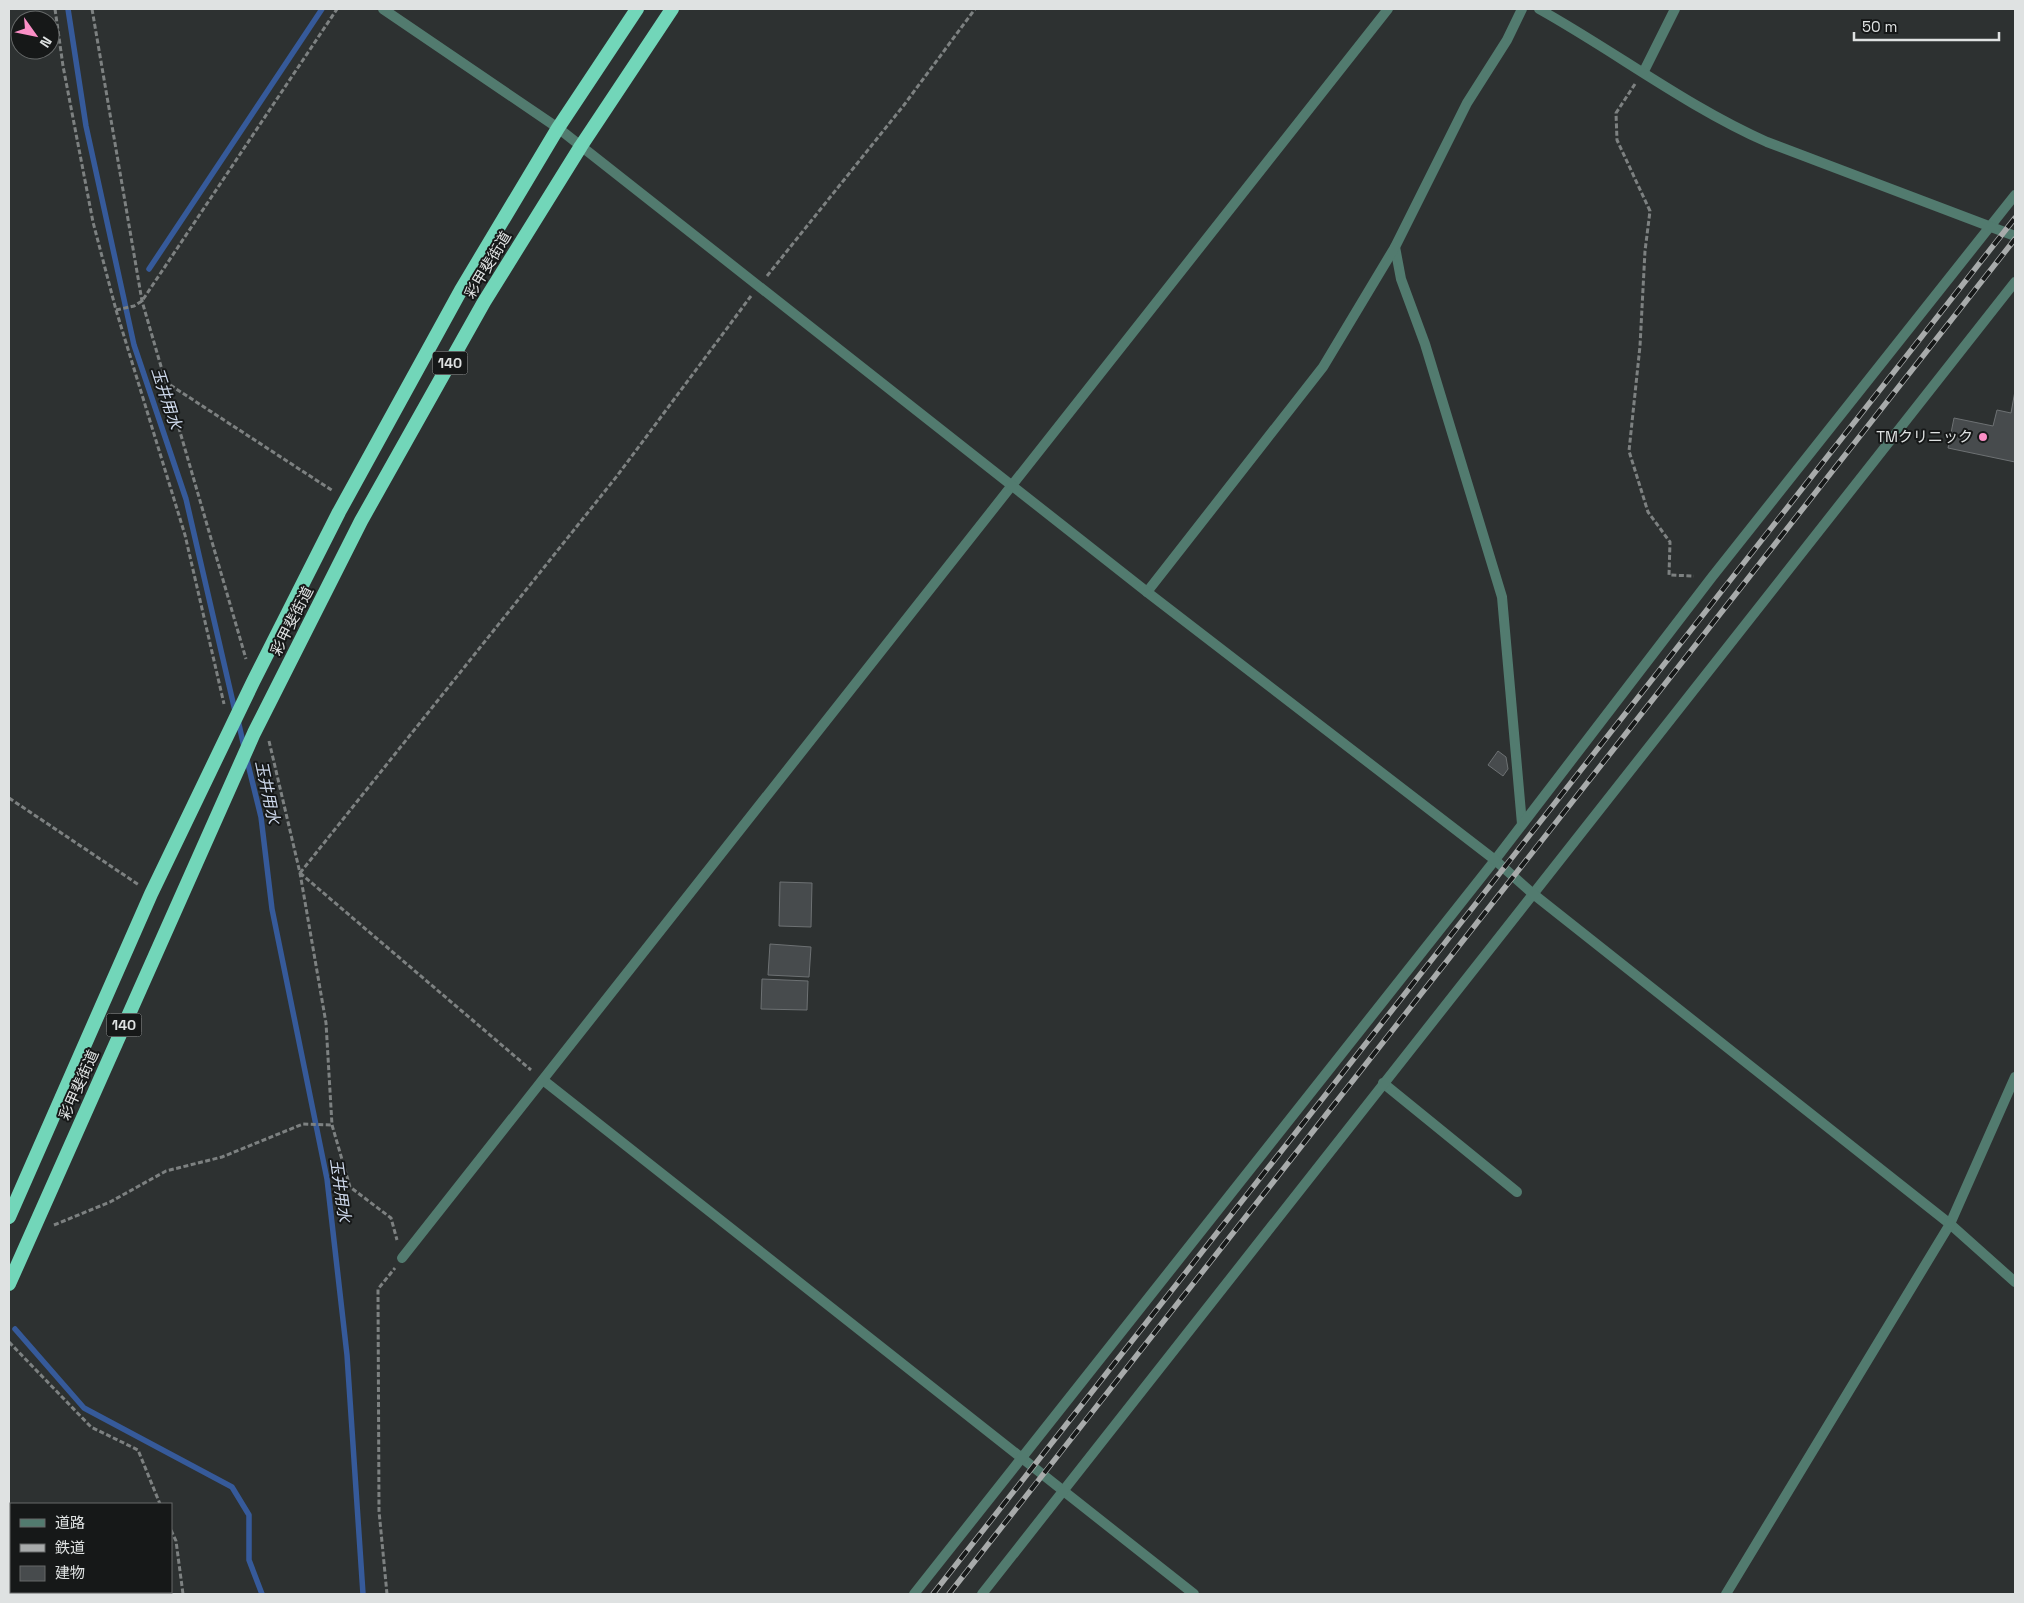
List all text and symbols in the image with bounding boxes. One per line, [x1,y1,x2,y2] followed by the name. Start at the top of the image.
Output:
[10,10,60,60] north arrow
[1854,10,1999,42] scale bar
[1862,17,1897,36] text: 50 m
[36,33,56,51] text: N
[460,228,515,302] street label: 彩甲斐街道
[432,352,468,374] road number: 140
[147,364,187,434] water label: 玉井用水
[1876,427,1973,446] place label: TMクリニック
[1977,431,1989,443] marker: TMクリニック
[266,583,317,659] street label: 彩甲斐街道
[251,759,285,828] water label: 玉井用水
[106,1014,142,1036] road number: 140
[55,1047,102,1123] street label: 彩甲斐街道
[326,1157,356,1225] water label: 玉井用水
[10,1503,172,1593] legend
[55,1513,85,1532] text: 道路
[55,1538,85,1557] text: 鉄道
[55,1563,85,1582] text: 建物

